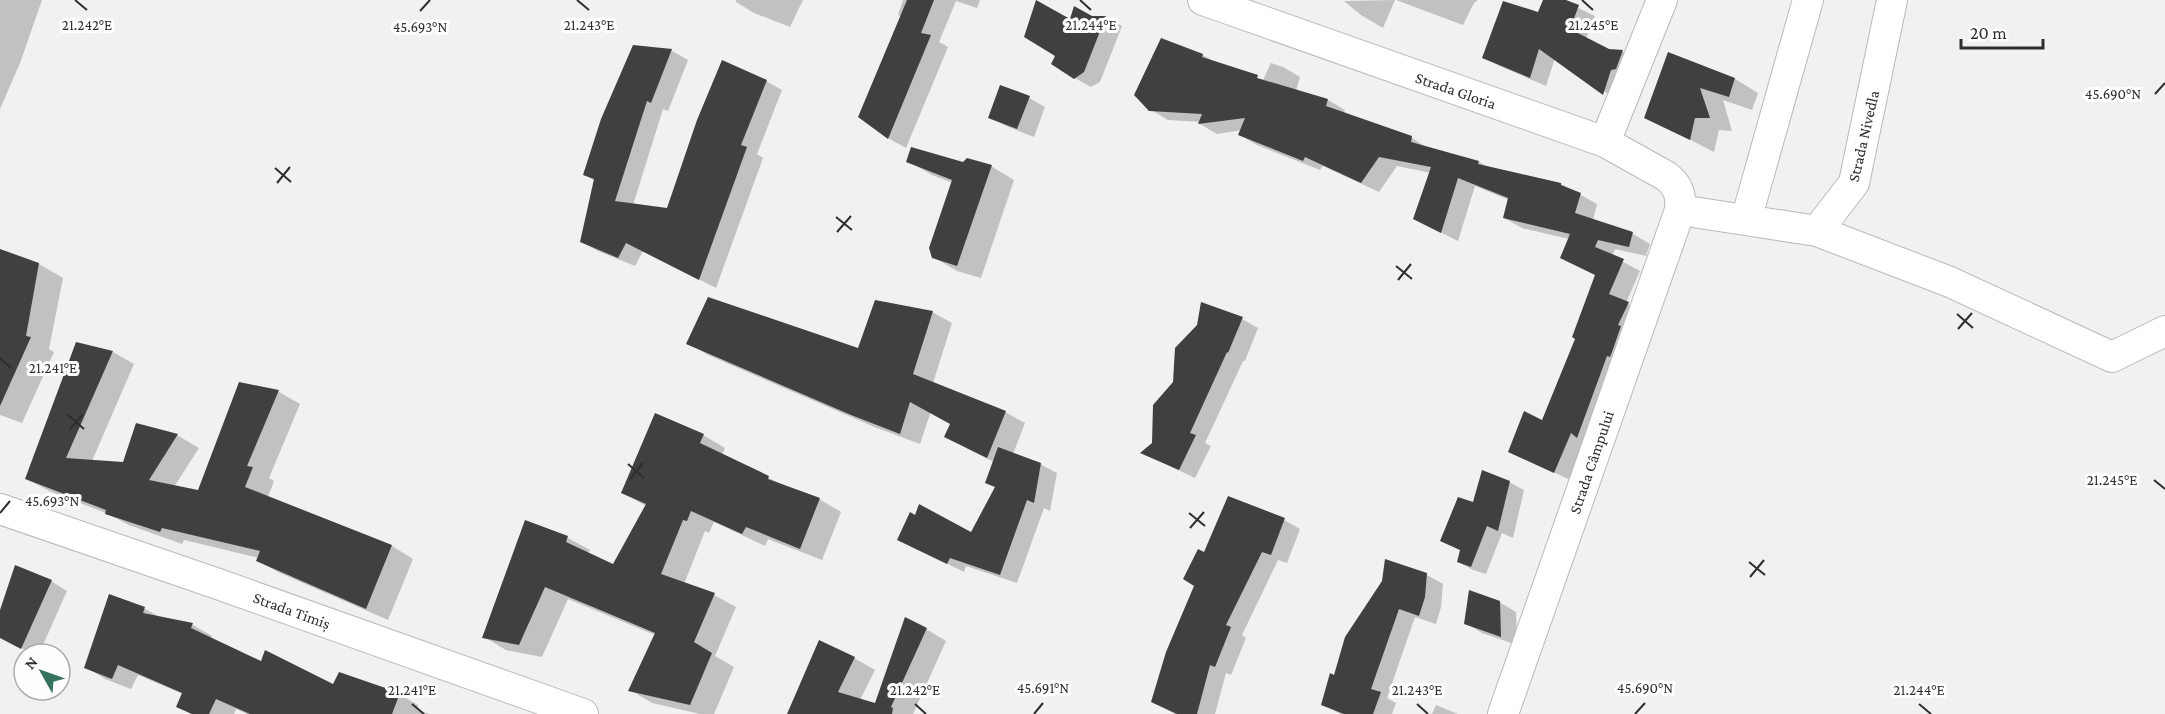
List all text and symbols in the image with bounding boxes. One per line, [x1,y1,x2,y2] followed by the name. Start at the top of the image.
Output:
[1961,12,2044,50] scale bar
[62,17,112,33] text: 21.242°E
[564,17,614,33] text: 21.243°E
[1065,17,1117,33] text: 21.244°E
[1568,17,1618,33] text: 21.245°E
[393,19,447,35] text: 45.693°N
[1970,23,2007,43] text: 20 m
[1413,69,1499,112] street label: Strada Gloria
[2085,86,2141,102] text: 45.690°N
[1845,88,1882,184] street label: Strada Nivedla
[29,360,77,376] text: 21.241°E
[1566,408,1618,516] street label: Strada Câmpului
[2087,472,2137,488] text: 21.245°E
[25,493,79,509] text: 45.693°N
[250,589,333,634] street label: Strada Timiș
[12,642,72,702] north arrow
[21,653,41,672] text: N
[1017,680,1069,696] text: 45.691°N
[1617,680,1673,696] text: 45.690°N
[388,682,436,698] text: 21.241°E
[890,682,940,698] text: 21.242°E
[1392,682,1442,698] text: 21.243°E
[1893,682,1945,698] text: 21.244°E

